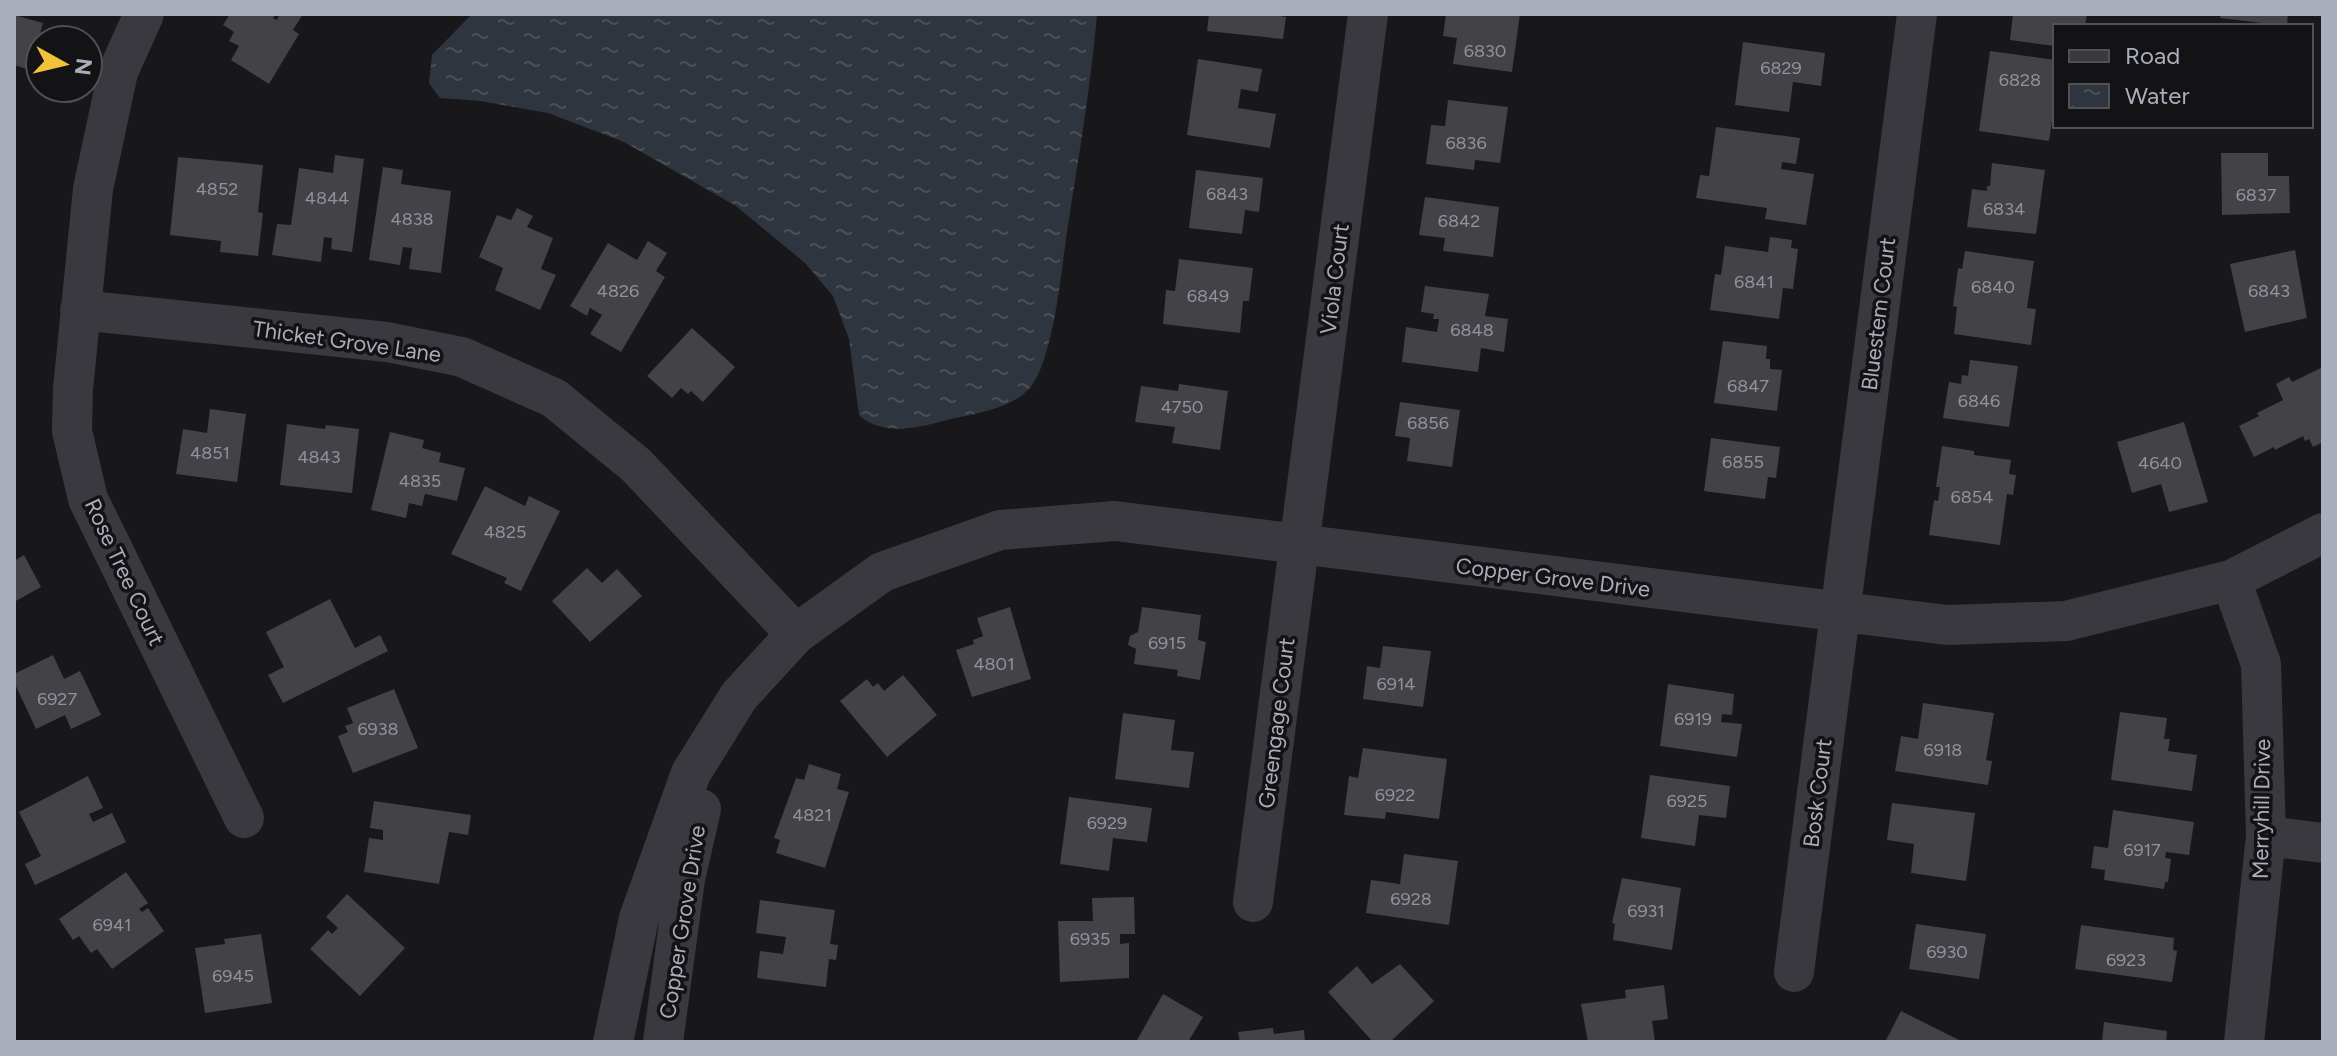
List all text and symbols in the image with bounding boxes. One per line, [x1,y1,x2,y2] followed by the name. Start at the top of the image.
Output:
[24,24,104,104] north arrow
[2053,24,2313,128] legend
[1464,40,1506,62] house number: 6830
[2125,41,2180,70] text: Road
[69,56,98,77] text: N
[1760,57,1802,79] house number: 6829
[1999,69,2041,91] house number: 6828
[2125,81,2190,110] text: Water
[1445,132,1487,154] house number: 6836
[196,178,238,200] house number: 4852
[1206,183,1248,205] house number: 6843
[2236,184,2277,206] house number: 6837
[305,187,349,209] house number: 4844
[1983,198,2025,220] house number: 6834
[390,208,434,230] house number: 4838
[1438,210,1480,232] house number: 6842
[1314,222,1355,336] street label: Viola Court
[1856,236,1901,392] street label: Bluestem Court
[1734,271,1774,293] house number: 6841
[1971,276,2015,298] house number: 6840
[597,280,639,302] house number: 4826
[2248,280,2290,302] house number: 6843
[1187,285,1229,307] house number: 6849
[251,315,443,368] street label: Thicket Grove Lane
[1450,319,1494,341] house number: 6848
[1727,375,1769,397] house number: 6847
[1958,390,2000,412] house number: 6846
[1161,396,1203,418] house number: 4750
[1407,412,1449,434] house number: 6856
[190,442,230,464] house number: 4851
[297,446,341,468] house number: 4843
[1722,451,1764,473] house number: 6855
[2138,452,2182,474] house number: 4640
[399,470,441,492] house number: 4835
[1951,486,1993,508] house number: 6854
[79,494,170,650] street label: Rose Tree Court
[484,521,526,543] house number: 4825
[1454,552,1652,603] street label: Copper Grove Drive
[1148,632,1186,654] house number: 6915
[1253,636,1300,810] street label: Greengage Court
[973,653,1015,675] house number: 4801
[1377,673,1416,695] house number: 6914
[37,688,77,710] house number: 6927
[1674,708,1712,730] house number: 6919
[357,718,399,740] house number: 6938
[1797,737,1838,849] street label: Bosk Court
[1924,739,1962,761] house number: 6918
[2247,739,2276,879] street label: Merryhill Drive
[1375,784,1415,806] house number: 6922
[1667,790,1707,812] house number: 6925
[792,804,832,826] house number: 4821
[1087,812,1127,834] house number: 6929
[654,823,711,1021] street label: Copper Grove Drive
[2123,839,2161,861] house number: 6917
[1390,888,1432,910] house number: 6928
[1627,900,1665,922] house number: 6931
[93,914,132,936] house number: 6941
[1070,928,1110,950] house number: 6935
[1926,941,1968,963] house number: 6930
[2106,949,2146,971] house number: 6923
[212,965,254,987] house number: 6945

